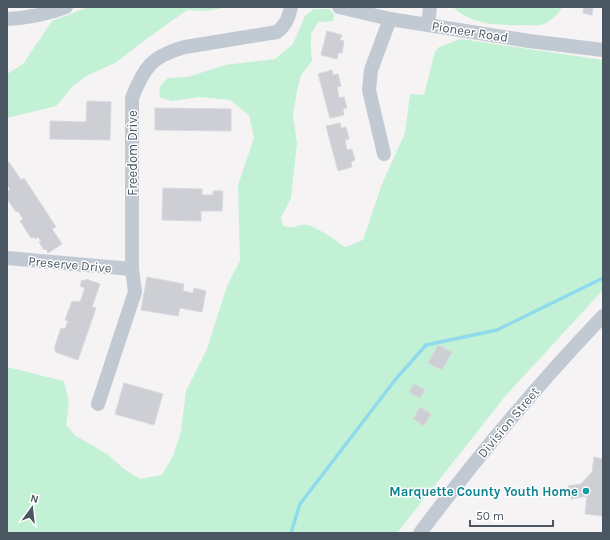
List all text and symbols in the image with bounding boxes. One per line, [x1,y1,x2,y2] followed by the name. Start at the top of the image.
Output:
[431,18,509,45] street label: Pioneer Road
[125,110,140,196] street label: Freedom Drive
[28,253,112,276] street label: Preserve Drive
[475,384,542,461] street label: Division Street
[389,484,578,500] place label: Marquette County Youth Home
[581,486,591,496] marker: Marquette County Youth Home
[12,488,52,528] north arrow
[29,492,40,506] text: N
[470,502,553,528] scale bar
[476,509,504,523] text: 50 m

